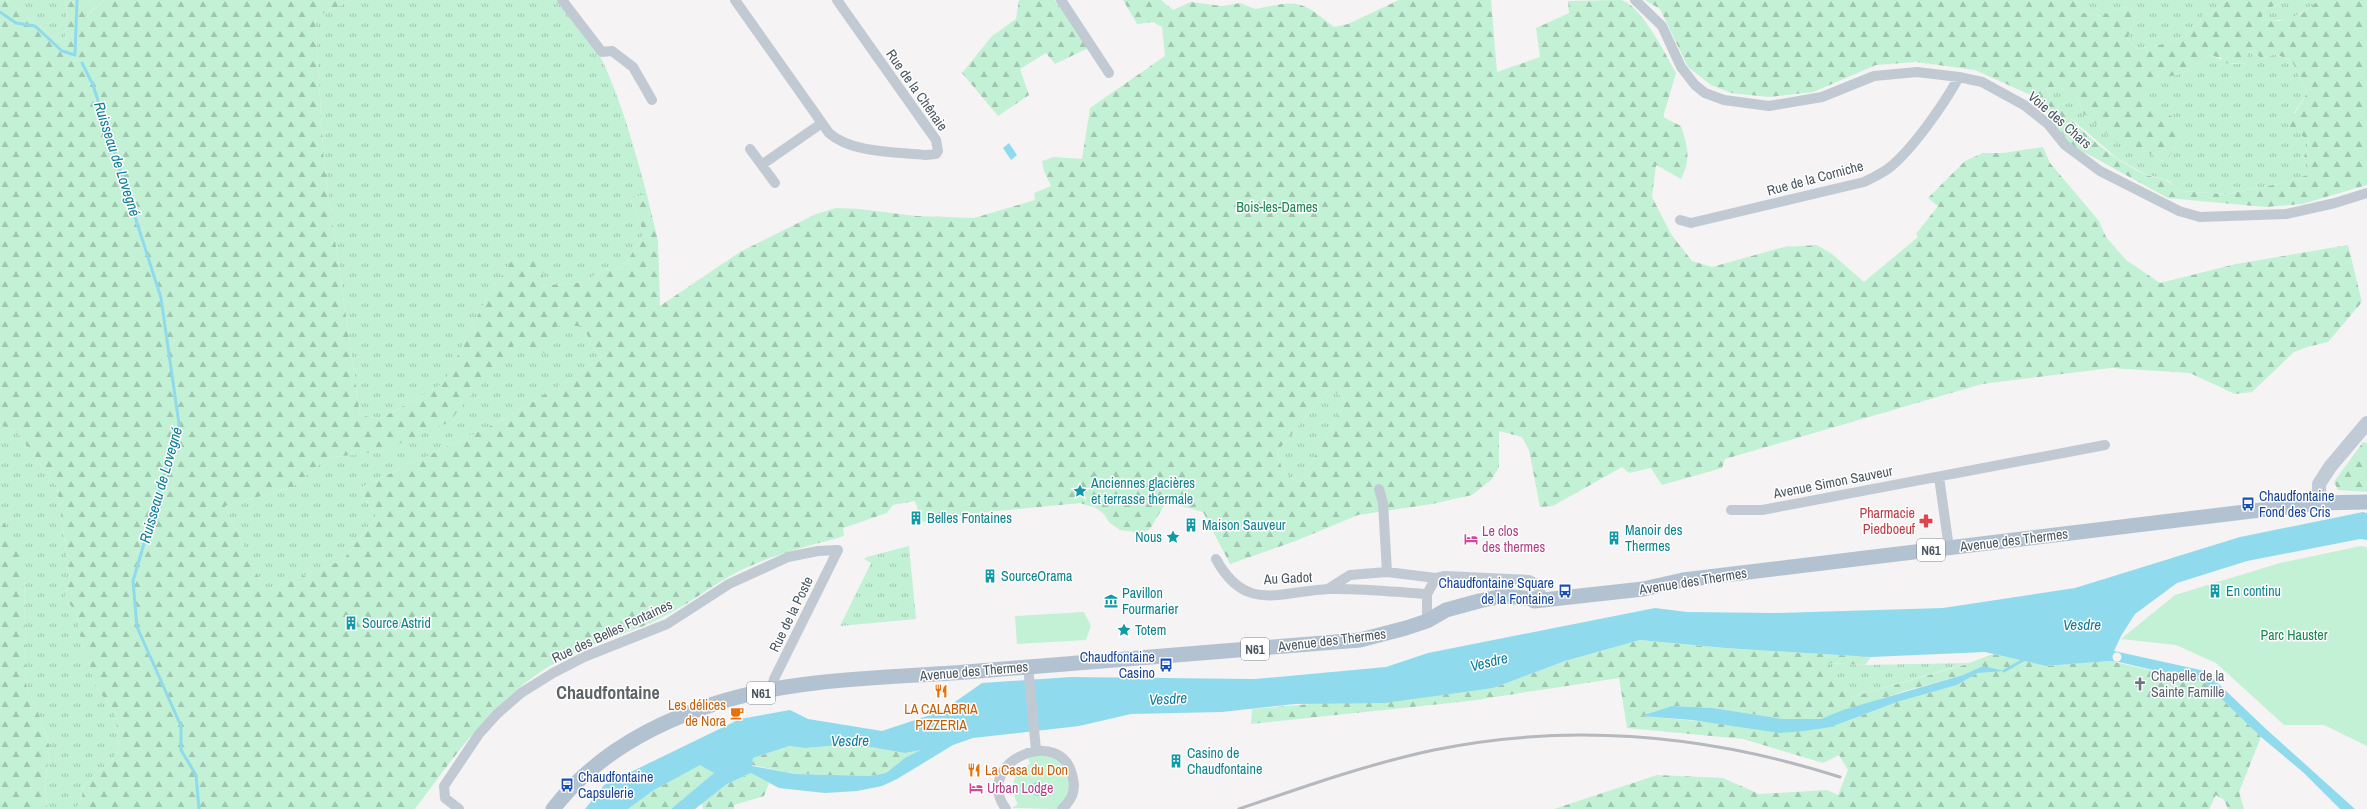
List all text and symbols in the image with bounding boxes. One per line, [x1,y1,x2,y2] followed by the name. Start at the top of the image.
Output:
[882,46,952,134] street label: Rue de la Chênaie
[2024,87,2096,153] street label: Voie des Chars
[89,99,146,219] water label: Ruisseau de Lovegné
[1765,157,1865,199] street label: Rue de la Corniche
[1236,198,1318,216] park label: Bois-les-Dames
[134,424,187,545] water label: Ruisseau de Lovegné
[1771,462,1894,503] street label: Avenue Simon Sauveur
[1090,474,1195,508] place label: Anciennes glacières et terrasse thermale
[1072,483,1088,499] place icon: Anciennes glacières et terrasse thermale
[2259,487,2334,521] place label: Chaudfontaine Fond des Cris
[2240,496,2256,512] bus stop icon: Chaudfontaine Fond des Cris
[1859,504,1916,538] place label: Pharmacie Piedboeuf
[927,509,1012,527] place label: Belles Fontaines
[908,510,924,526] building icon: Belles Fontaines
[1918,513,1934,529] pharmacy icon: Pharmacie Piedboeuf
[1202,516,1286,534] place label: Maison Sauveur
[1183,517,1199,533] building icon: Maison Sauveur
[1625,521,1683,555] place label: Manoir des Thermes
[1482,522,1545,556] place label: Le clos des thermes
[1958,524,2069,556] street label: Avenue des Thermes
[1135,528,1162,546] place label: Nous
[1165,529,1181,545] place icon: Nous
[1606,530,1622,546] building icon: Manoir des Thermes
[1463,531,1479,547] hotel icon: Le clos des thermes
[1917,539,1945,561] road number: N61
[1637,564,1748,599] street label: Avenue des Thermes
[1001,567,1073,585] place label: SourceOrama
[982,568,998,584] building icon: SourceOrama
[1262,568,1313,588] street label: Au Gadot
[765,573,817,655] street label: Rue de la Poste
[1438,574,1554,608] place label: Chaudfontaine Square de la Fontaine
[2226,582,2281,600] place label: En continu
[1557,583,1573,599] bus stop icon: Chaudfontaine Square de la Fontaine
[2207,583,2223,599] building icon: En continu
[1122,584,1178,618] place label: Pavillon Fourmarier
[1103,593,1119,609] museum icon: Pavillon Fourmarier
[549,595,675,667] street label: Rue des Belles Fontaines
[362,614,431,632] place label: Source Astrid
[2063,614,2101,635] water label: Vesdre
[343,615,359,631] building icon: Source Astrid
[1135,621,1166,639] place label: Totem
[1116,622,1132,638] place icon: Totem
[1276,624,1387,656] street label: Avenue des Thermes
[2261,626,2328,644] park label: Parc Hauster
[1241,638,1269,660] road number: N61
[1468,647,1510,676] water label: Vesdre
[1080,648,1155,682] place label: Chaudfontaine Casino
[918,657,1029,685] street label: Avenue des Thermes
[1158,657,1174,673] bus stop icon: Chaudfontaine Casino
[2151,667,2225,701] place label: Chapelle de la Sainte Famille
[2132,676,2148,692] church icon: Chapelle de la Sainte Famille
[556,680,660,705] district label: Chaudfontaine
[747,682,775,704] road number: N61
[933,683,949,699] restaurant icon: LA CALABRIA PIZZERIA
[1148,687,1188,710] water label: Vesdre
[668,696,727,730] place label: Les délices de Nora
[904,700,978,734] place label: LA CALABRIA PIZZERIA
[729,705,745,721] cafe icon: Les délices de Nora
[831,730,869,751] water label: Vesdre
[1187,744,1262,778] place label: Casino de Chaudfontaine
[1168,753,1184,769] building icon: Casino de Chaudfontaine
[985,761,1068,779] place label: La Casa du Don
[966,762,982,778] restaurant icon: La Casa du Don
[578,768,653,802] place label: Chaudfontaine Capsulerie
[559,777,575,793] bus stop icon: Chaudfontaine Capsulerie
[987,779,1053,797] place label: Urban Lodge
[968,780,984,796] hotel icon: Urban Lodge

